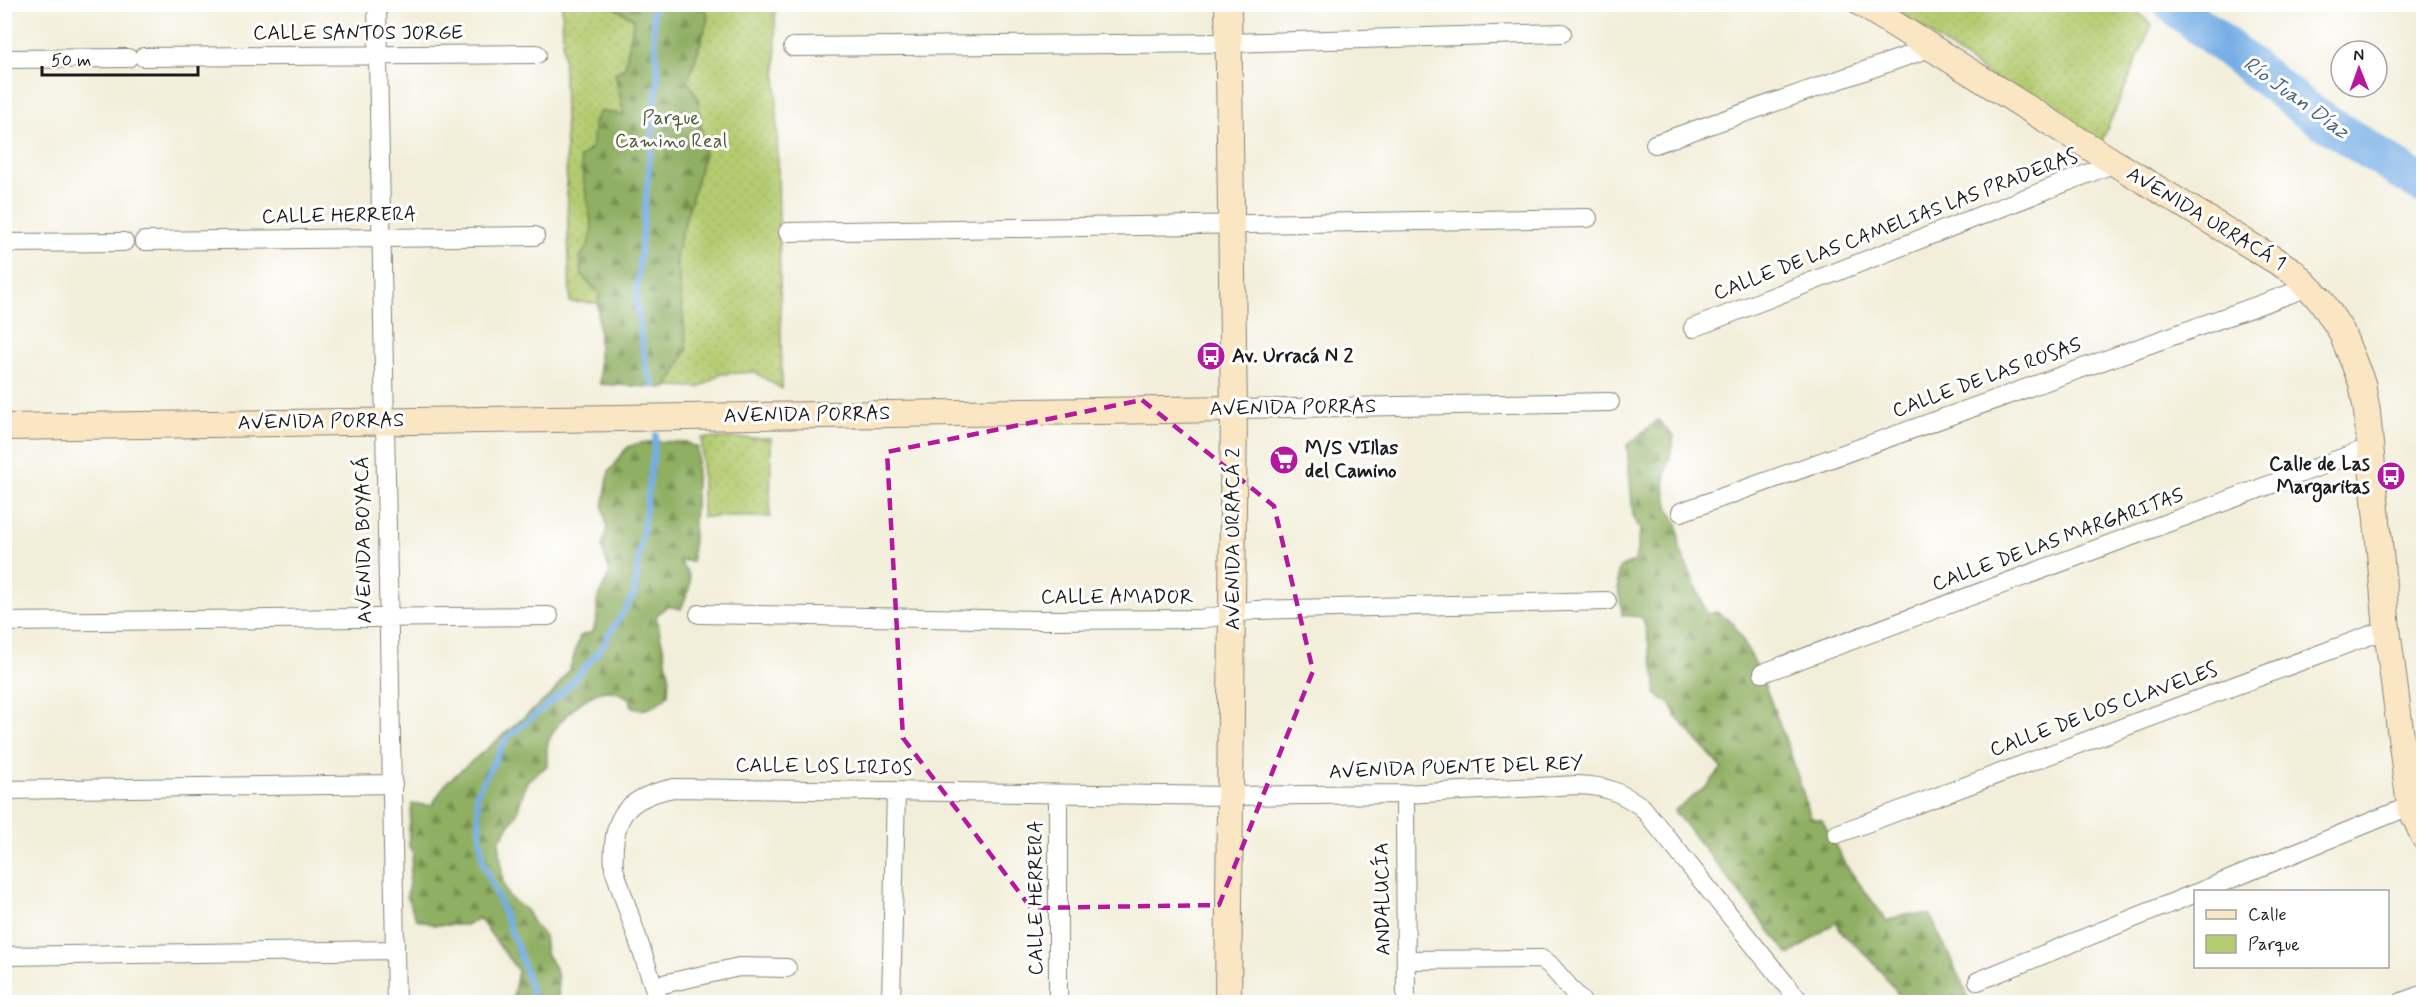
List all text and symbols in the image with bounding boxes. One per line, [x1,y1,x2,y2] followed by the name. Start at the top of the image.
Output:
[253,20,463,47] street label: CALLE SANTOS JORGE
[42,39,198,77] scale bar
[2329,39,2389,99] north arrow
[2353,45,2364,66] text: N
[51,49,91,73] text: 50 m
[2237,50,2355,146] water label: Río Juan Díaz
[615,105,727,155] park label: Parque Camino Real
[1710,143,2082,307] street label: CALLE DE LAS CAMELIAS LAS PRADERAS
[2121,161,2291,277] street label: AVENIDA URRACÁ 1
[261,201,417,231] street label: CALLE HERRERA
[1889,331,2085,425] street label: CALLE DE LAS ROSAS
[1195,340,1227,372] bus stop icon: Av. Urracá N 2
[1232,343,1353,370] place label: Av. Urracá N 2
[1209,393,1377,423] street label: AVENIDA PORRAS
[723,400,891,430] street label: AVENIDA PORRAS
[237,407,405,437] street label: AVENIDA PORRAS
[1305,435,1398,485] place label: M/S VIllas del Camino
[1268,444,1300,476] supermarket icon: M/S VIllas del Camino
[1220,448,1247,630] street label: AVENIDA URRACÁ 2
[2269,451,2370,503] place label: Calle de Las Margaritas
[349,456,379,624] street label: AVENIDA BOYACÁ
[2375,460,2407,492] bus stop icon: Calle de Las Margaritas
[1928,482,2188,598] street label: CALLE DE LAS MARGARITAS
[1041,584,1194,611] street label: CALLE AMADOR
[1986,656,2222,764] street label: CALLE DE LOS CLAVELES
[1328,750,1584,786] street label: AVENIDA PUENTE DEL REY
[735,752,913,782] street label: CALLE LOS LIRIOS
[1023,821,1050,975] street label: CALLE HERRERA
[1369,842,1397,956] street label: ANDALUCÍA
[2194,890,2389,968] legend
[2248,903,2287,927] text: Calle
[2248,933,2300,957] text: Parque

